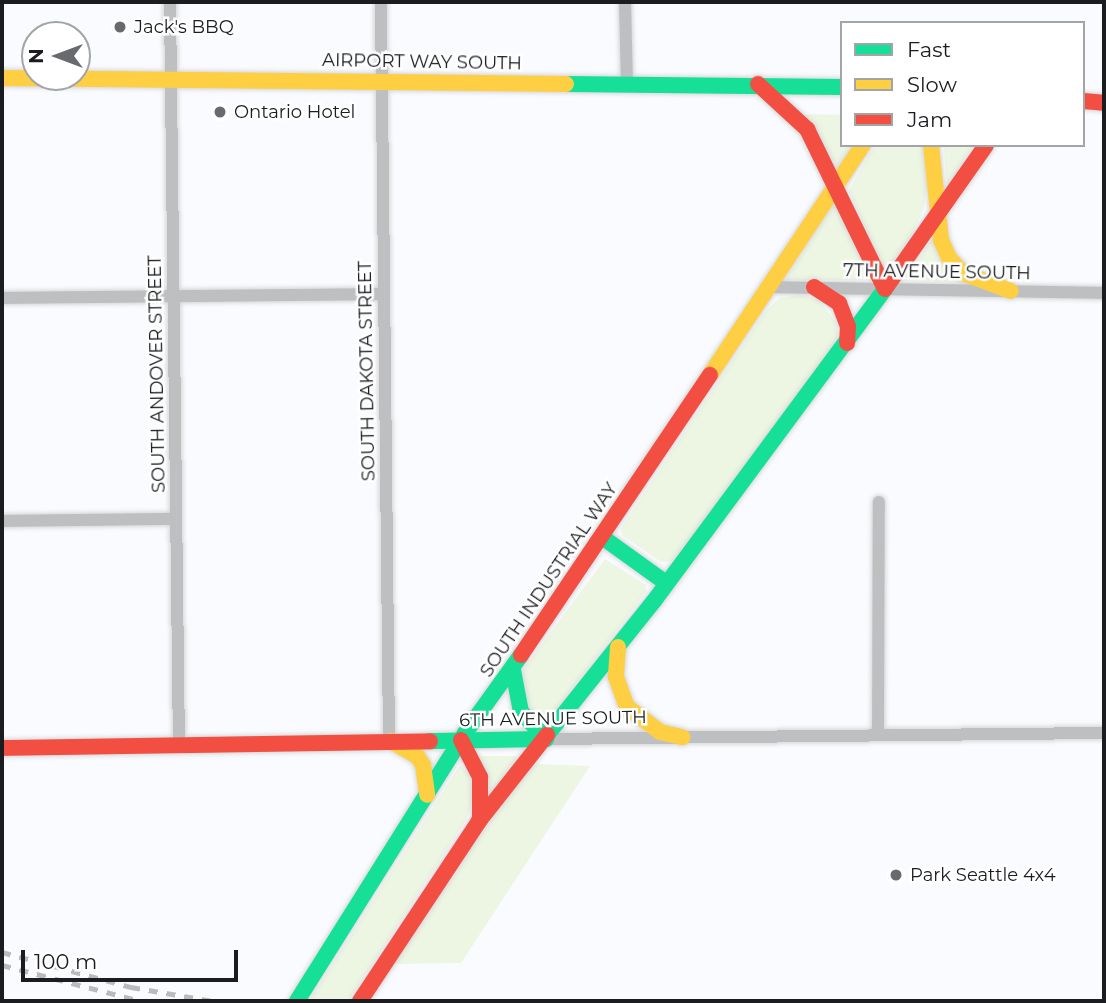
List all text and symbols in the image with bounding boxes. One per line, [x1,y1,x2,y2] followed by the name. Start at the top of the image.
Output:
[134,16,234,38] place label: Jack's BBQ
[112,19,128,35] marker: Jack's BBQ
[21,21,91,91] north arrow
[840,21,1085,147] legend
[907,37,951,62] text: Fast
[25,48,48,64] text: N
[322,49,522,75] street label: AIRPORT WAY SOUTH
[907,72,957,97] text: Slow
[234,101,355,123] place label: Ontario Hotel
[212,104,228,120] marker: Ontario Hotel
[907,107,952,132] text: Jam
[144,255,170,493] street label: SOUTH ANDOVER STREET
[843,260,1031,284] street label: 7TH AVENUE SOUTH
[354,261,380,481] street label: SOUTH DAKOTA STREET
[476,479,622,681] street label: SOUTH INDUSTRIAL WAY
[459,707,647,731] street label: 6TH AVENUE SOUTH
[910,864,1056,886] place label: Park Seattle 4x4
[888,867,904,883] marker: Park Seattle 4x4
[24,936,242,980] scale bar
[34,949,97,974] text: 100 m

